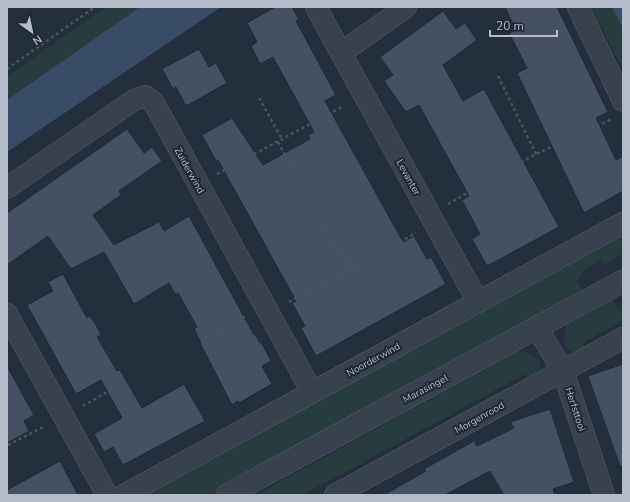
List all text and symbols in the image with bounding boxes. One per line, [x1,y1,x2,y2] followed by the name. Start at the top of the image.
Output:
[12,12,52,52] north arrow
[490,12,557,38] scale bar
[496,18,524,34] text: 20 m
[30,31,45,48] text: N
[171,145,208,196] street label: Zuiderwind
[393,157,424,198] street label: Levanter
[344,339,403,380] street label: Noorderwind
[400,371,451,407] street label: Marasingel
[561,386,589,433] street label: Herfsttooi
[452,398,507,437] street label: Morgenrood

